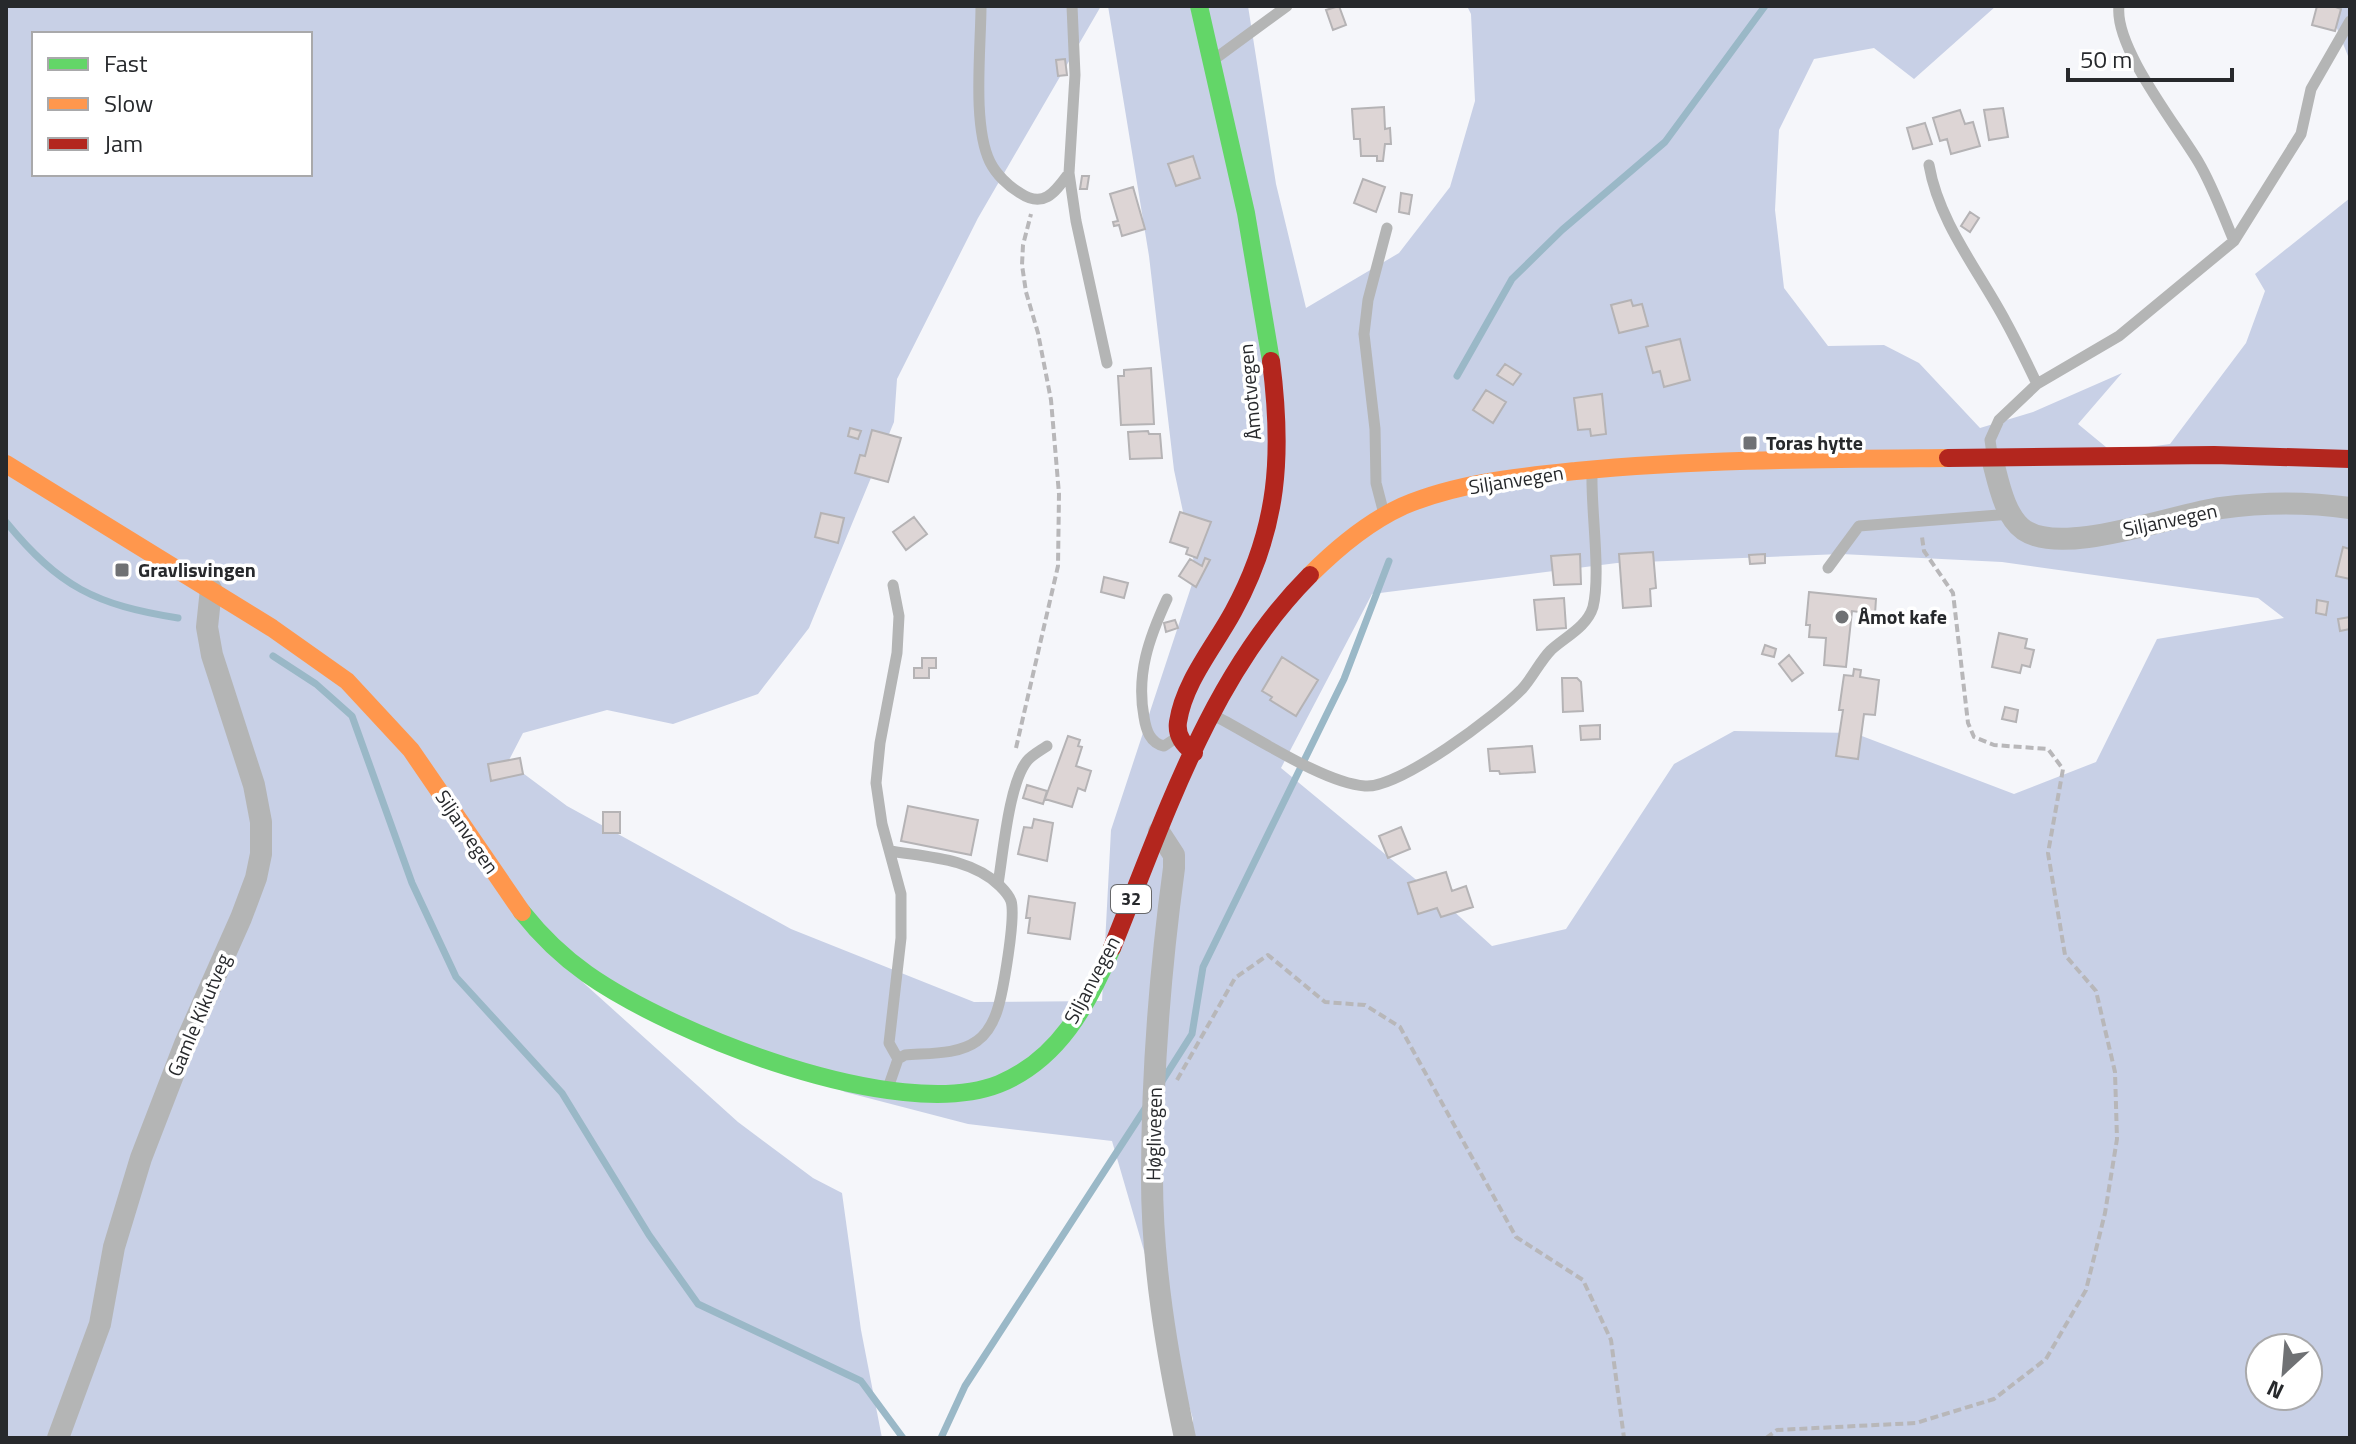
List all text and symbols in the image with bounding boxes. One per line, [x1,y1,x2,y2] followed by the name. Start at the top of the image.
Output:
[32,32,312,176] legend
[2068,32,2232,82] scale bar
[2080,41,2132,77] text: 50 m
[104,45,148,81] text: Fast
[104,85,153,121] text: Slow
[104,125,143,161] text: Jam
[1230,342,1269,442] street label: Åmotvegen
[1766,427,1863,458] place label: Toras hytte
[1741,434,1759,452] marker: Toras hytte
[1466,457,1566,502] street label: Siljanvegen
[2120,494,2220,545] street label: Siljanvegen
[138,554,256,585] place label: Gravlisvingen
[113,561,131,579] marker: Gravlisvingen
[1858,601,1947,632] place label: Åmot kafe
[1833,608,1851,626] marker: Åmot kafe
[428,783,507,880] street label: Siljanvegen
[1111,885,1151,913] road number: 32
[1055,930,1128,1029] street label: Siljanvegen
[159,948,238,1081] street label: Gamle Kikutveg
[1137,1087,1170,1181] street label: Høglivegen
[2244,1332,2324,1412] north arrow
[2261,1371,2290,1409] text: N

